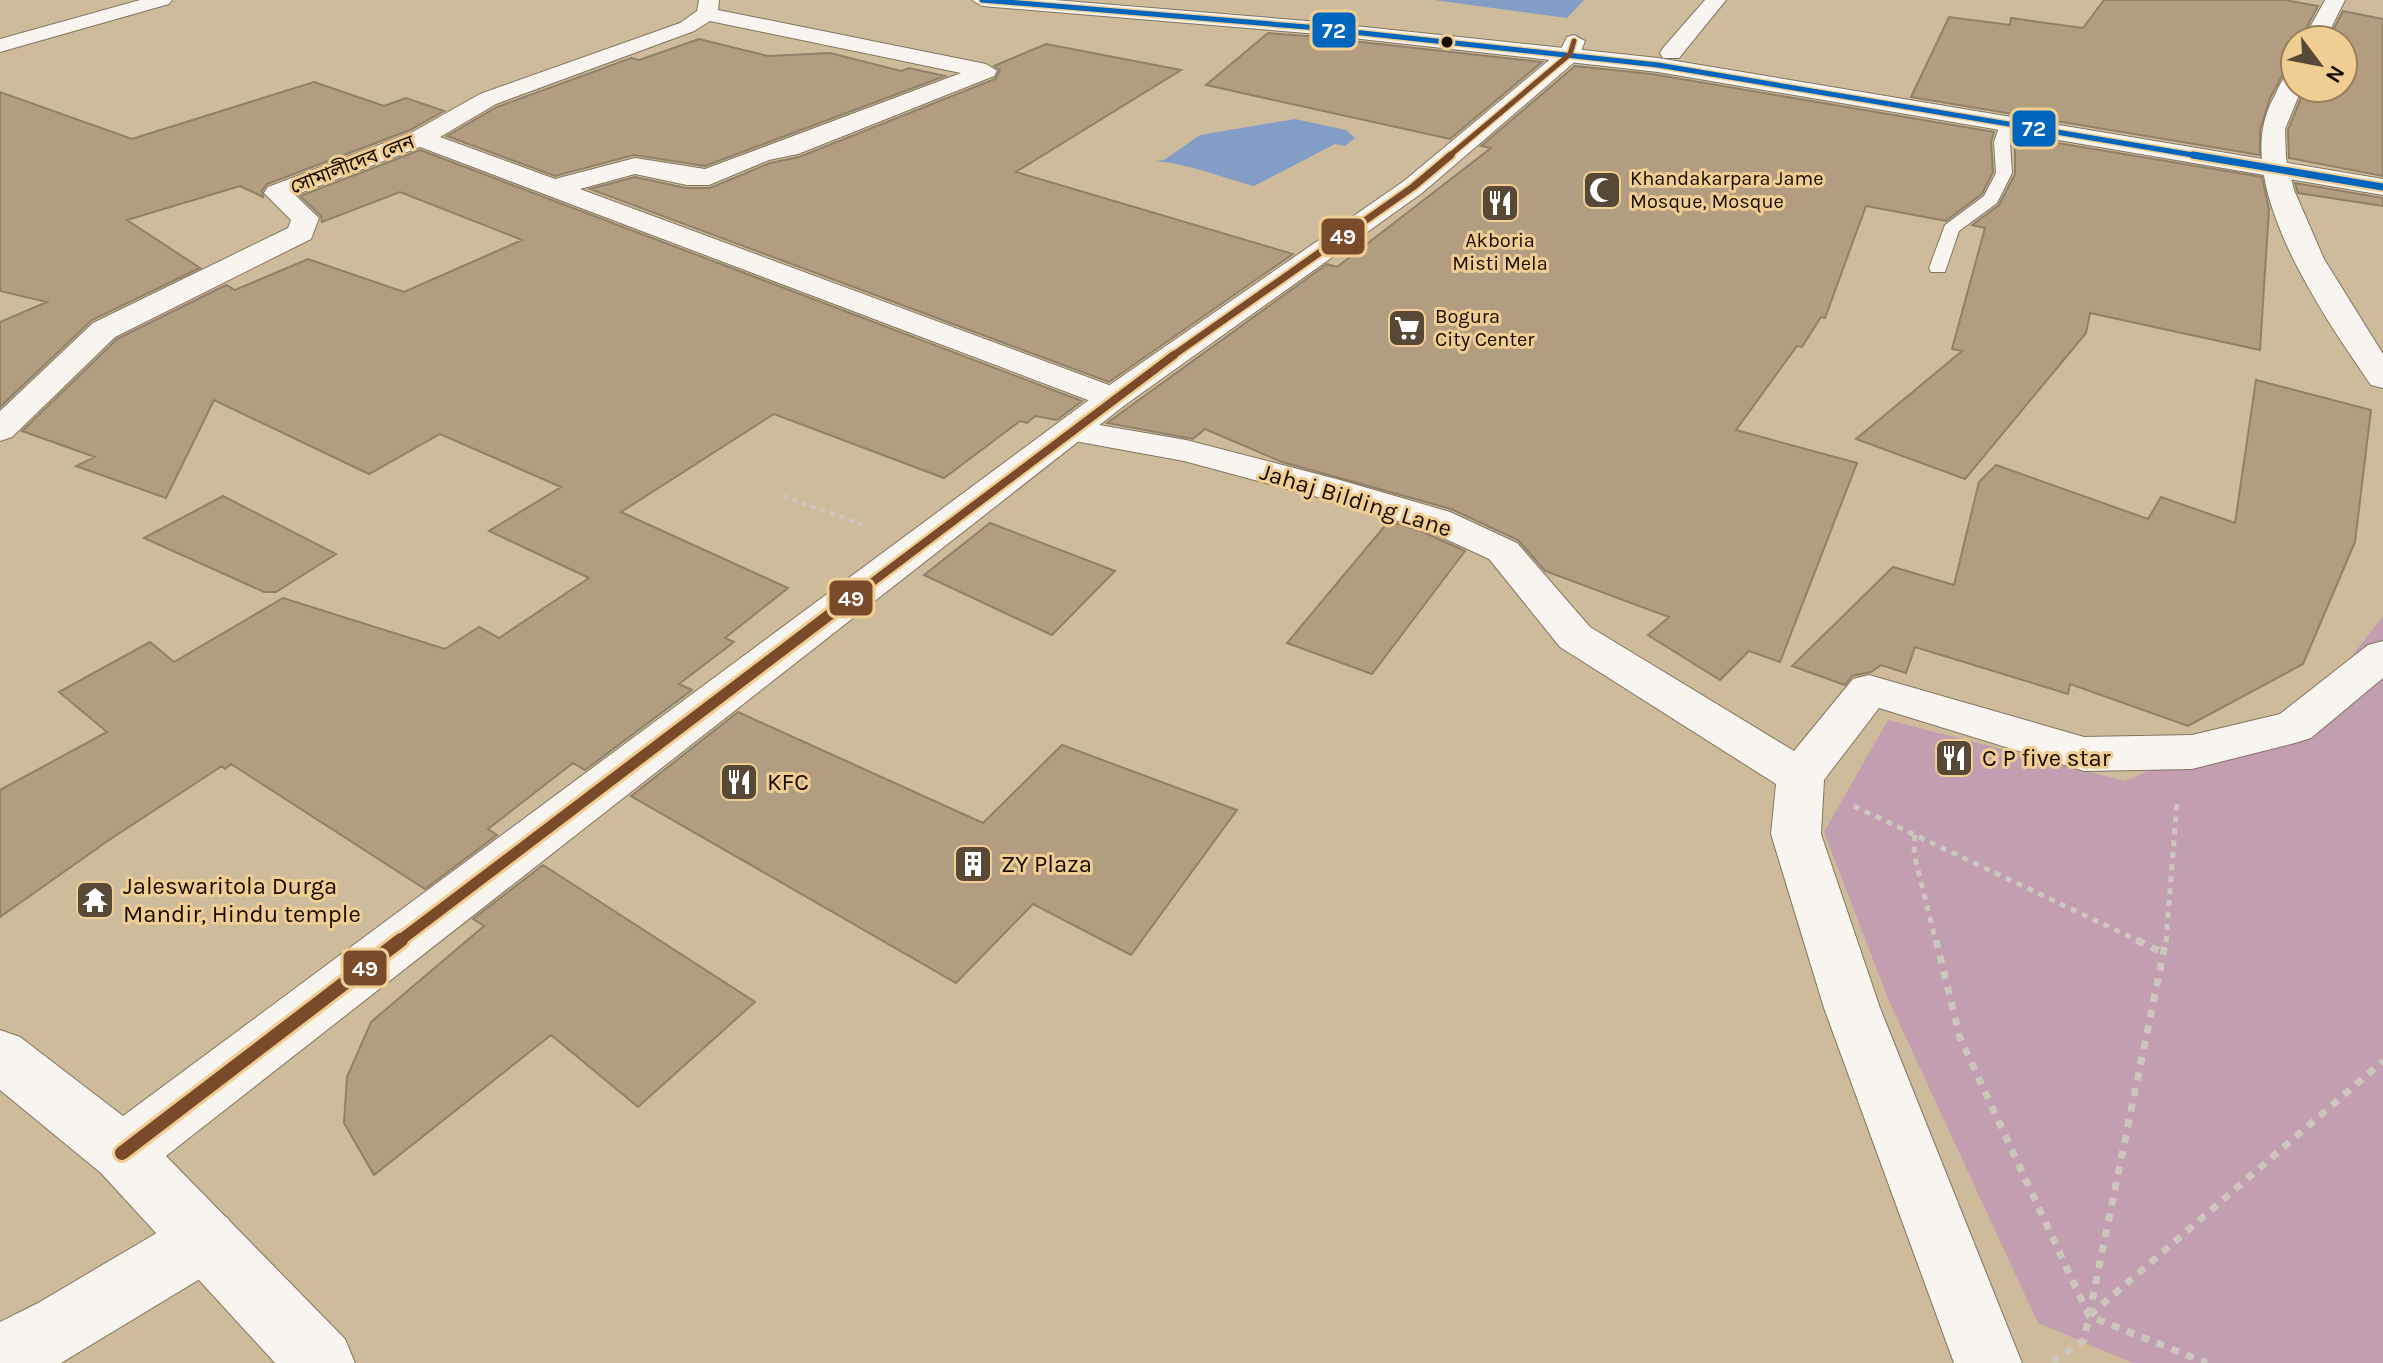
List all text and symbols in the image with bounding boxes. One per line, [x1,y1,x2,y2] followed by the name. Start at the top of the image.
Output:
[1311,11,1357,49] line badge: 72
[1322,18,1346,44] text: 72
[2279,24,2359,104] north arrow
[1439,34,1455,50] unlabelled marker
[2320,60,2350,88] text: N
[2011,109,2057,148] line badge: 72
[2022,116,2046,142] text: 72
[286,129,418,199] street label: সোমালীদেব লেন
[1630,167,1823,213] place label: Khandakarpara Jame Mosque, Mosque
[1581,169,1623,211] mosque icon: Khandakarpara Jame Mosque, Mosque
[1479,182,1521,224] restaurant icon: Akboria Misti Mela
[1320,217,1366,256] line badge: 49
[1330,224,1356,250] text: 49
[1452,229,1548,275] place label: Akboria Misti Mela
[1435,305,1535,351] place label: Bogura City Center
[1386,307,1428,349] supermarket icon: Bogura City Center
[1257,458,1455,542] street label: Jahaj Bilding Lane
[828,579,874,617] line badge: 49
[838,586,864,612] text: 49
[1933,737,1975,779] restaurant icon: C P five star
[1982,744,2111,772] place label: C P five star
[718,761,760,803] restaurant icon: KFC
[767,768,809,796] place label: KFC
[952,843,994,885] building icon: ZY Plaza
[1001,850,1092,878] place label: ZY Plaza
[123,872,361,928] place label: Jaleswaritola Durga Mandir, Hindu temple
[74,879,116,921] temple icon: Jaleswaritola Durga Mandir, Hindu temple
[342,949,388,987] line badge: 49
[352,956,378,982] text: 49

